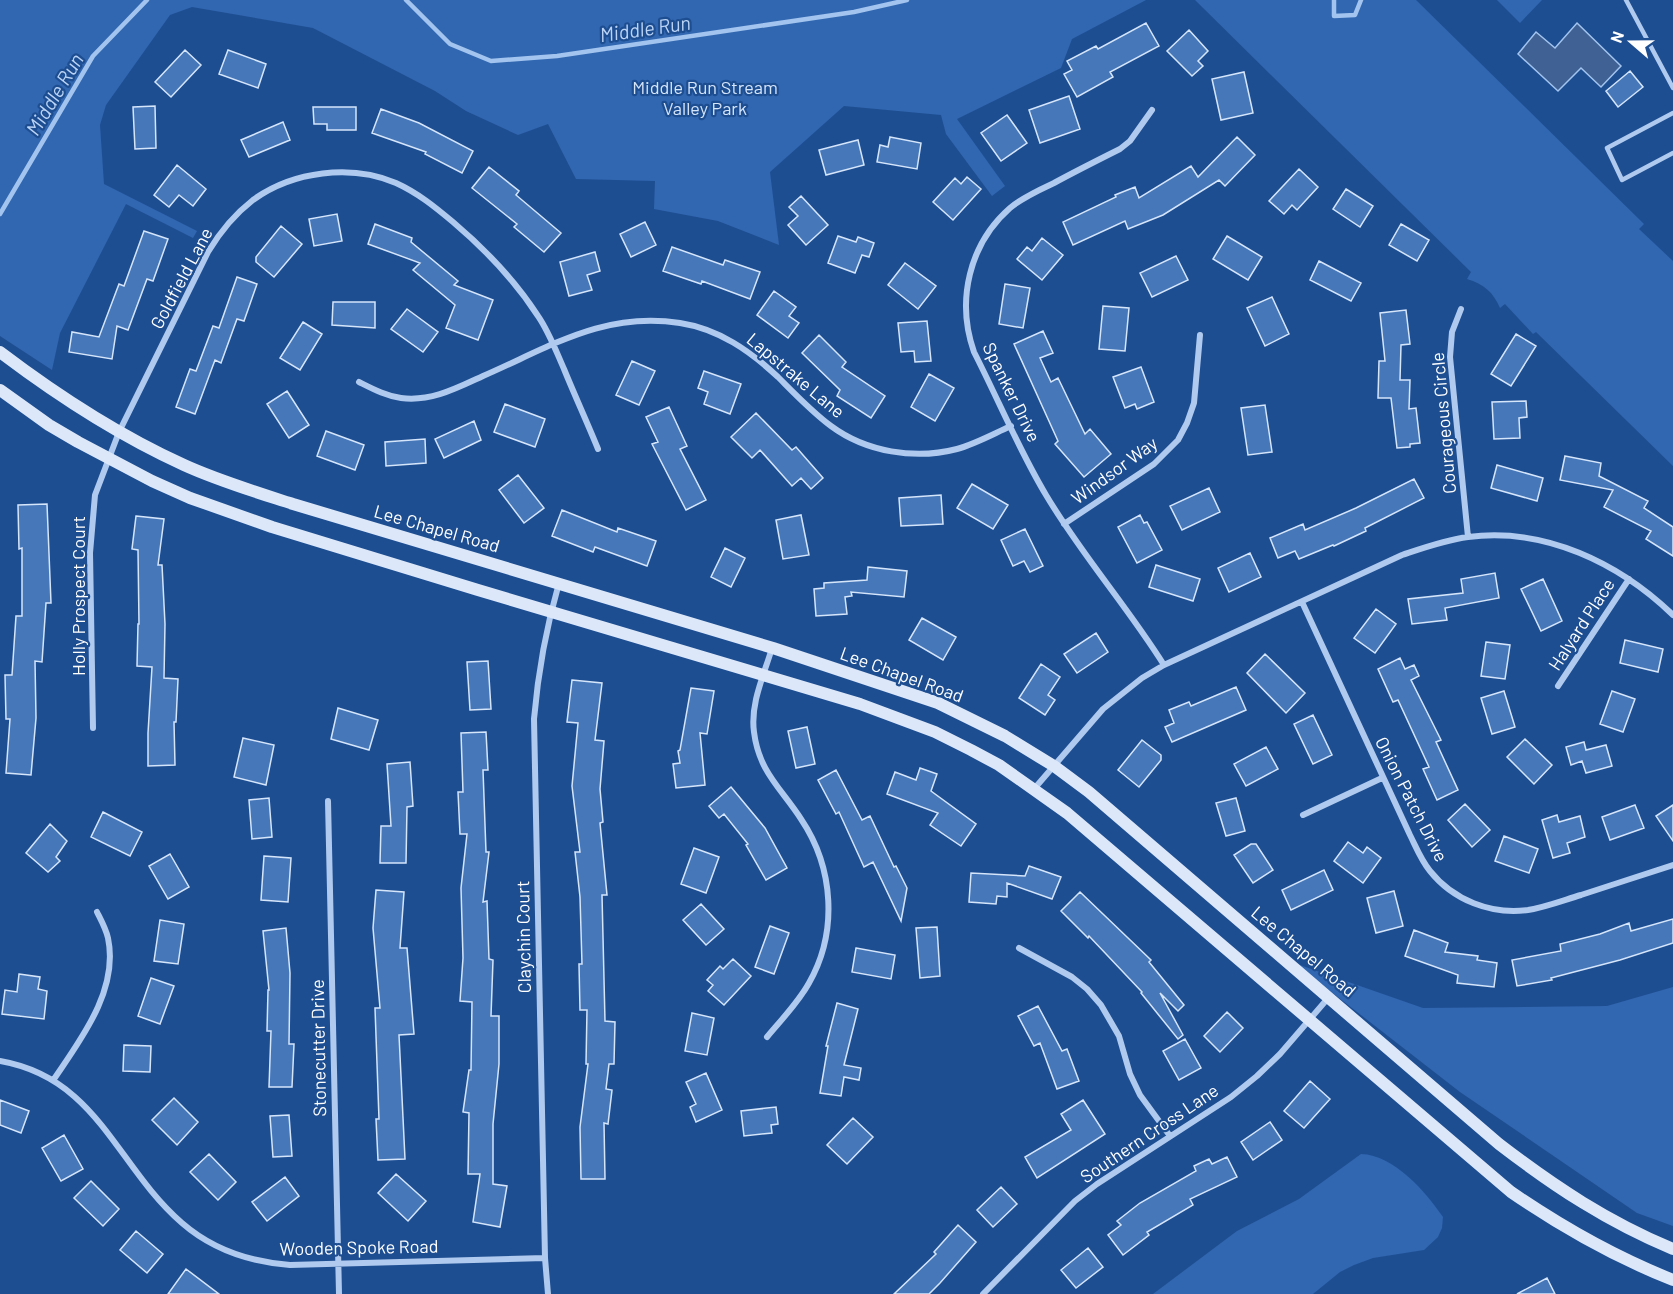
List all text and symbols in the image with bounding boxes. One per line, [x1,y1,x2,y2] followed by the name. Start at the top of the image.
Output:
[598,10,692,46] water label: Middle Run
[1601,12,1661,72] north arrow
[1606,28,1627,45] text: N
[20,49,88,139] water label: Middle Run
[632,76,778,119] park label: Middle Run Stream Valley Park
[145,224,217,332] street label: Goldfield Lane
[743,328,849,422] street label: Lapstrake Lane
[978,339,1046,445] street label: Spanker Drive
[1426,351,1460,495] street label: Courageous Circle
[1067,431,1161,509] street label: Windsor Way
[372,500,502,556] street label: Lee Chapel Road
[67,516,89,676] street label: Holly Prospect Court
[1543,574,1619,674] street label: Halyard Place
[837,641,967,707] street label: Lee Chapel Road
[1371,733,1453,865] street label: Onion Patch Drive
[511,880,535,994] street label: Claychin Court
[1247,901,1361,1001] street label: Lee Chapel Road
[306,979,330,1117] street label: Stonecutter Drive
[1076,1079,1222,1187] street label: Southern Cross Lane
[279,1235,439,1259] street label: Wooden Spoke Road

